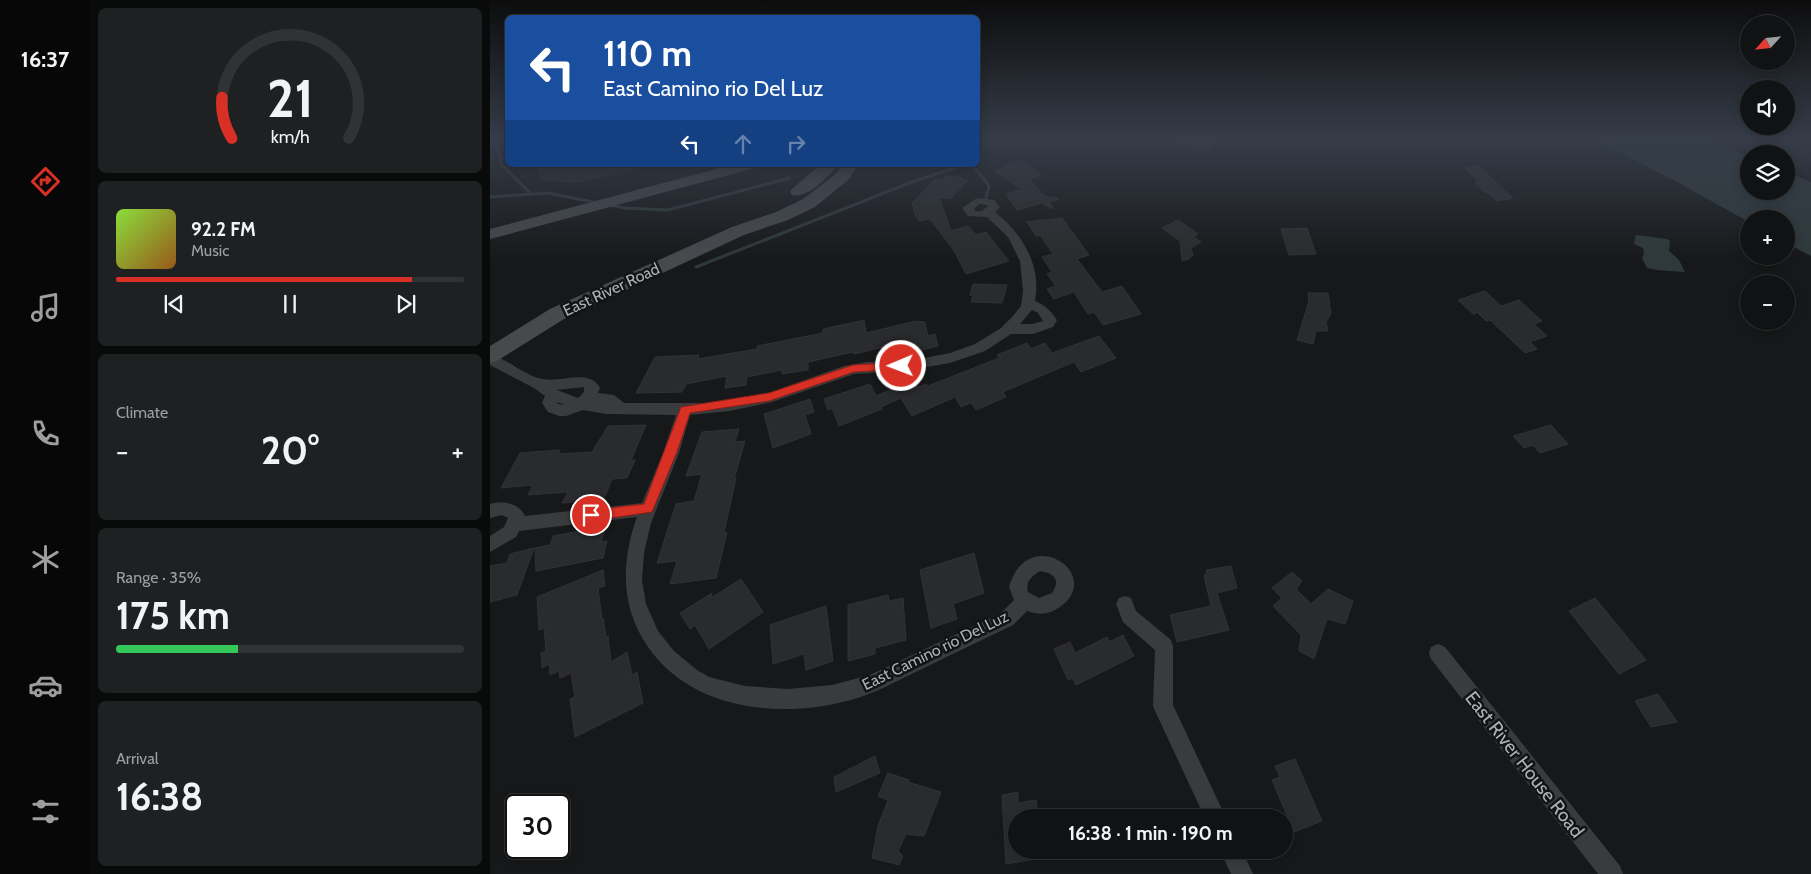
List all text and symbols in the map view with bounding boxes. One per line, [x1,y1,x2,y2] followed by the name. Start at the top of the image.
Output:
[1740,15,1795,70] north arrow
[1740,15,1795,330] map controls
[603,32,692,75] text: 110 m
[520,35,585,100] icon: left
[21,46,69,73] text: 16:37
[267,67,313,130] text: 21
[603,75,823,102] text: East Camino rio Del Luz
[1740,80,1795,135] button: sound
[270,126,310,147] text: km/h
[676,130,704,158] icon: left
[729,130,757,158] icon: ahead
[782,130,810,158] icon: right
[1740,145,1795,200] button: layers
[28,164,63,199] icon: directions
[1740,210,1795,265] button: +
[191,218,256,241] text: 92.2 FM
[191,241,229,260] text: Music
[560,259,663,320] street label: East River Road
[1740,275,1795,330] button: −
[28,290,63,325] icon: music
[160,290,188,318] icon: previous
[276,290,304,318] icon: pause
[392,290,420,318] icon: next
[874,339,926,391] position arrow
[116,403,168,422] text: Climate
[28,416,63,451] icon: phone
[261,427,319,474] text: 20°
[116,434,128,468] text: −
[452,434,464,468] text: +
[570,494,612,536] pin
[577,501,605,529] icon: arrive
[28,542,63,577] icon: climate
[116,568,201,587] text: Range · 35%
[116,592,230,639] text: 175 km
[859,607,1012,694] street label: East Camino rio Del Luz
[28,668,63,703] icon: car
[1460,687,1589,842] street label: East River House Road
[116,749,159,768] text: Arrival
[116,773,203,820] text: 16:38
[28,794,63,829] icon: filters
[505,794,570,859] speed limit sign: 30
[1068,822,1233,845] text: 16:38 · 1 min · 190 m

